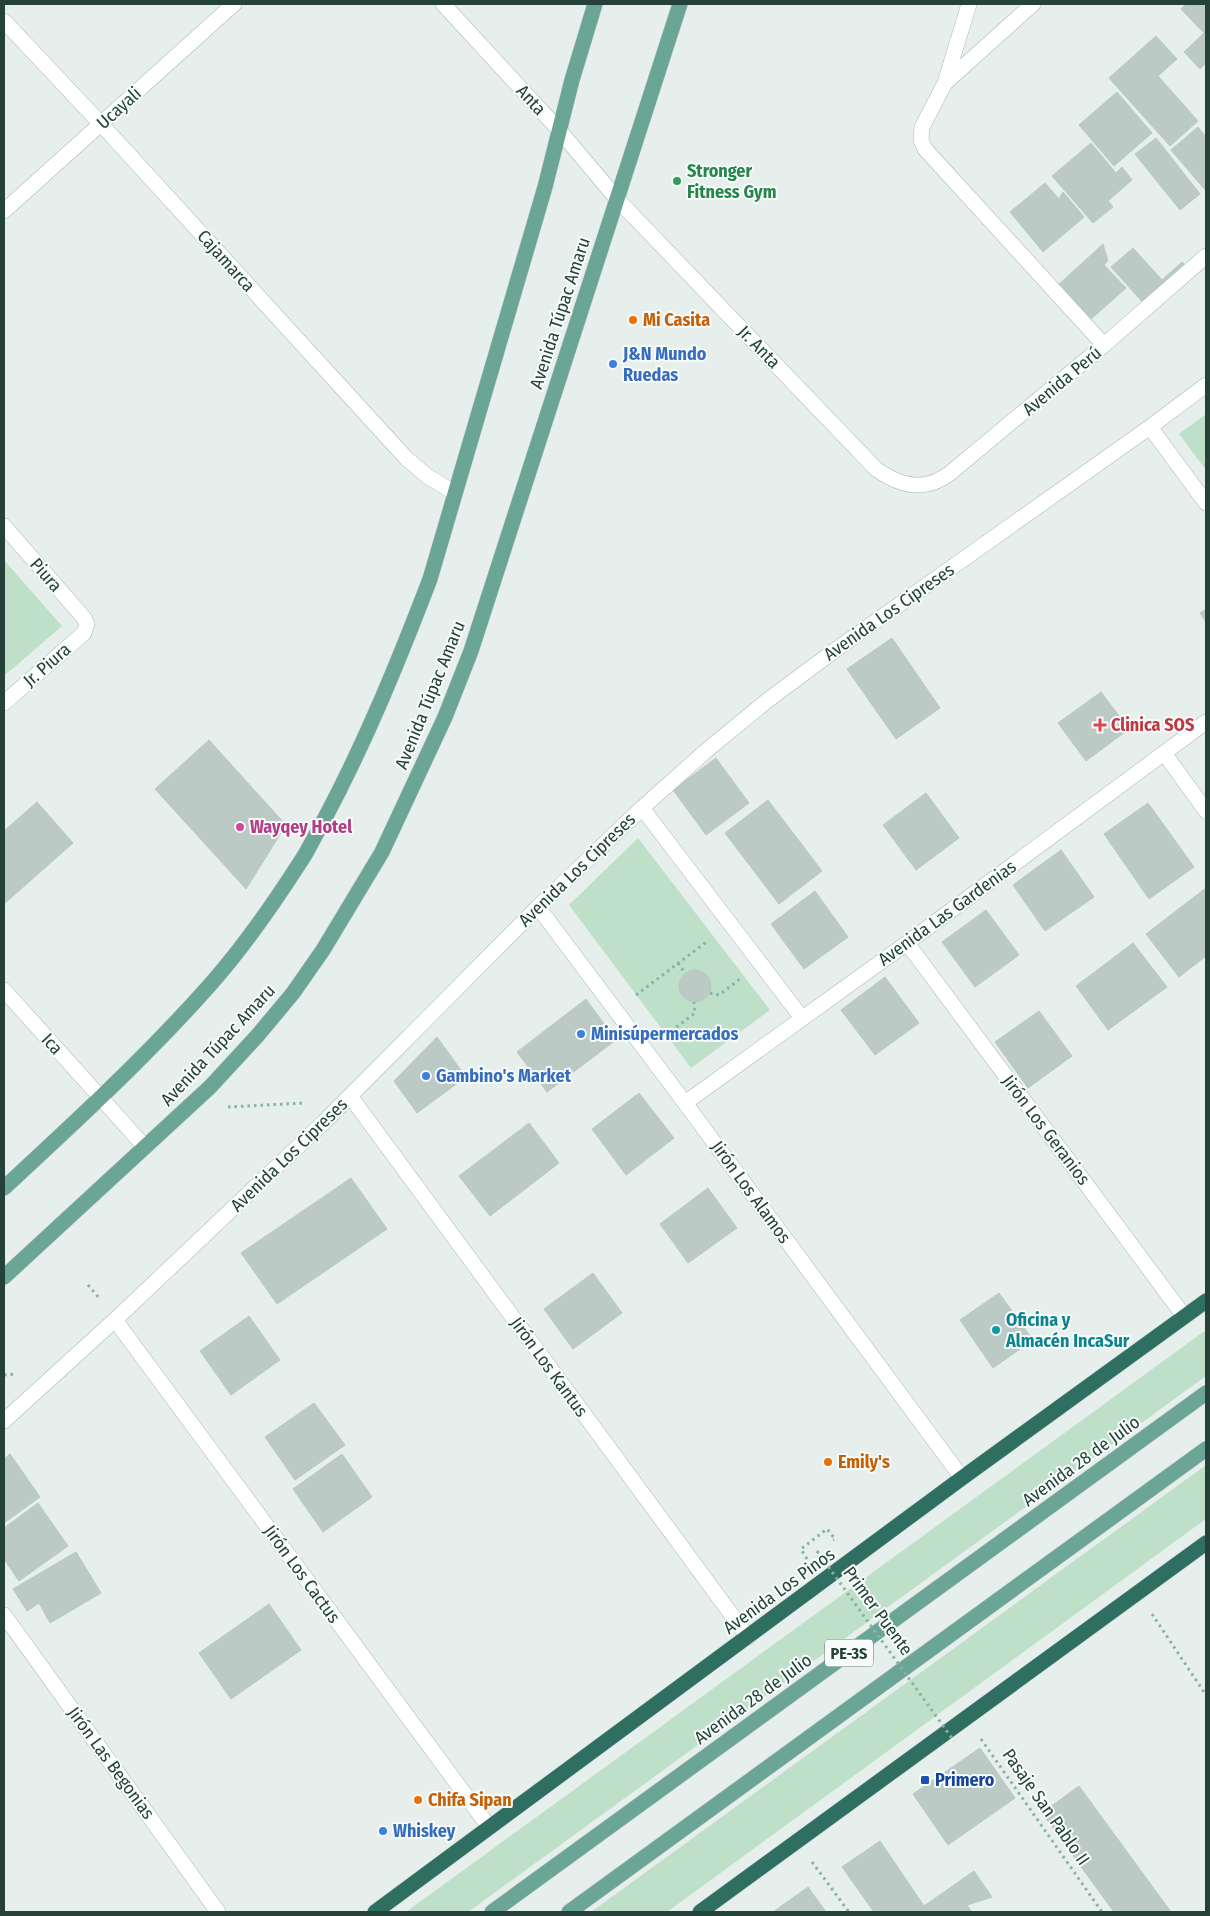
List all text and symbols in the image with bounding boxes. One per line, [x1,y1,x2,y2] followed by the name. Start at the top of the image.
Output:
[512,80,551,120] street label: Anta
[92,82,146,134] street label: Ucayali
[687,160,776,203] place label: Stronger Fitness Gym
[671,175,683,187] marker: Stronger Fitness Gym
[192,225,260,297] street label: Cajamarca
[525,234,595,392] street label: Avenida Túpac Amaru
[643,309,710,331] place label: Mi Casita
[627,314,639,326] marker: Mi Casita
[733,321,785,373] street label: Jr. Anta
[1018,342,1106,420] street label: Avenida Perú
[622,343,707,386] place label: J&N Mundo Ruedas
[607,358,619,370] marker: J&N Mundo Ruedas
[25,553,67,597] street label: Piura
[820,559,959,665] street label: Avenida Los Cipreses
[390,618,470,772] street label: Avenida Túpac Amaru
[19,638,75,692] street label: Jr. Piura
[1111,714,1194,736] place label: Clinica SOS
[1093,718,1107,732] marker: Clinica SOS
[514,808,640,931] street label: Avenida Los Cipreses
[250,816,352,838] place label: Wayqey Hotel
[234,821,246,833] marker: Wayqey Hotel
[874,855,1021,970] street label: Avenida Las Gardenias
[156,980,280,1110] street label: Avenida Túpac Amaru
[591,1023,738,1045] place label: Minisúpermercados
[575,1028,587,1040] marker: Minisúpermercados
[37,1029,67,1059] street label: Ica
[436,1065,572,1087] place label: Gambino's Market
[420,1070,432,1082] marker: Gambino's Market
[997,1071,1095,1190] street label: Jirón Los Geranios
[226,1093,352,1216] street label: Avenida Los Cipreses
[706,1136,796,1248] street label: Jirón Los Alamos
[1005,1309,1130,1352] place label: Oficina y Almacén IncaSur
[505,1313,593,1421] street label: Jirón Los Kantus
[990,1324,1002,1336] marker: Oficina y Almacén IncaSur
[1018,1411,1144,1511] street label: Avenida 28 de Julio
[838,1451,890,1473] place label: Emily's
[822,1456,834,1468] marker: Emily's
[259,1521,345,1628] street label: Jirón Los Cactus
[719,1543,839,1639] street label: Avenida Los Pinos
[838,1562,918,1660] street label: Primer Puente
[825,1640,873,1666] road number: PE-3S
[690,1649,816,1749] street label: Avenida 28 de Julio
[63,1702,159,1824] street label: Jirón Las Begonias
[998,1745,1094,1869] street label: Pasaje San Pablo II
[935,1769,995,1791] place label: Primero
[919,1774,931,1786] marker: Primero
[428,1789,512,1811] place label: Chifa Sipan
[412,1794,424,1806] marker: Chifa Sipan
[393,1820,456,1842] place label: Whiskey
[377,1825,389,1837] marker: Whiskey

